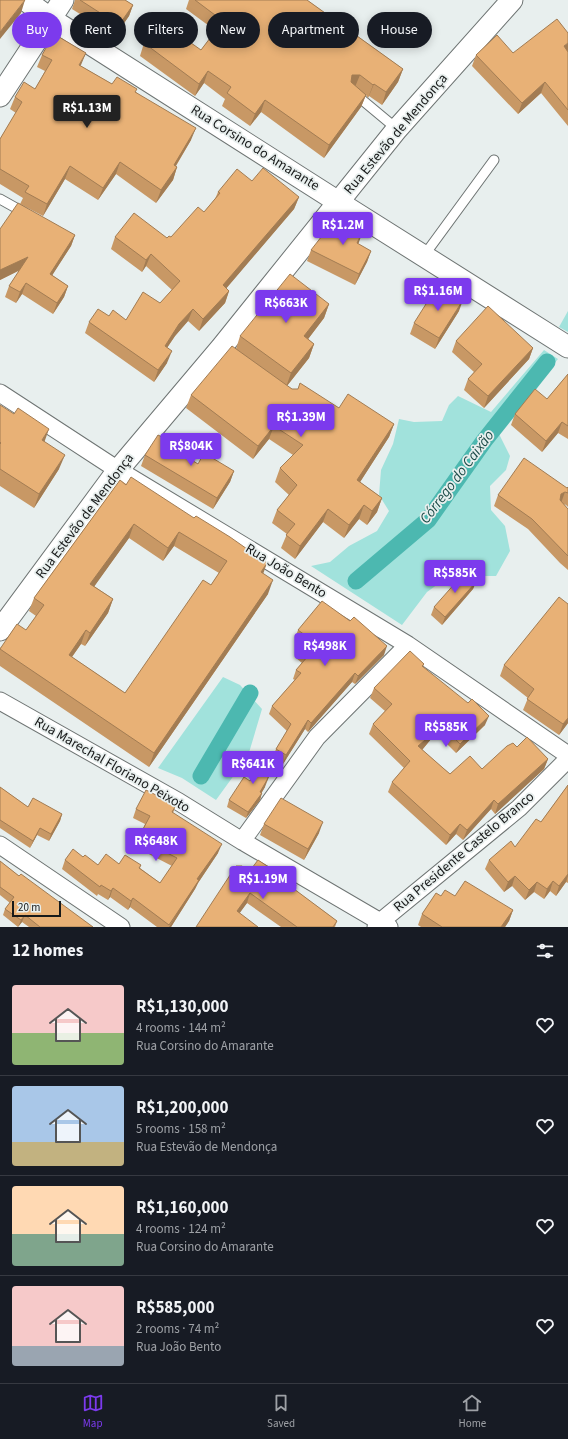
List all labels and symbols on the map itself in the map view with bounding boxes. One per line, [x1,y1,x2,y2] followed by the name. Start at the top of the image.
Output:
[339,69,453,199] street label: Rua Estevão de Mendonça
[50,95,124,129] pin: R$1.13M
[187,100,323,196] street label: Rua Corsino do Amarante
[310,212,376,246] pin: R$1.2M
[401,278,475,312] pin: R$1.16M
[253,290,319,324] pin: R$663K
[264,404,338,438] pin: R$1.39M
[415,426,499,528] water label: Córrego do Caixão
[158,433,224,467] pin: R$804K
[31,449,139,583] street label: Rua Estevão de Mendonça
[241,539,331,603] street label: Rua João Bento
[422,560,488,594] pin: R$585K
[292,633,358,667] pin: R$498K
[30,712,194,818] street label: Rua Marechal Floriano Peixoto
[413,714,479,748] pin: R$585K
[220,751,286,785] pin: R$641K
[389,787,539,917] street label: Rua Presidente Castelo Branco
[123,828,189,862] pin: R$648K
[226,866,300,900] pin: R$1.19M
[12,899,61,918] scale bar

